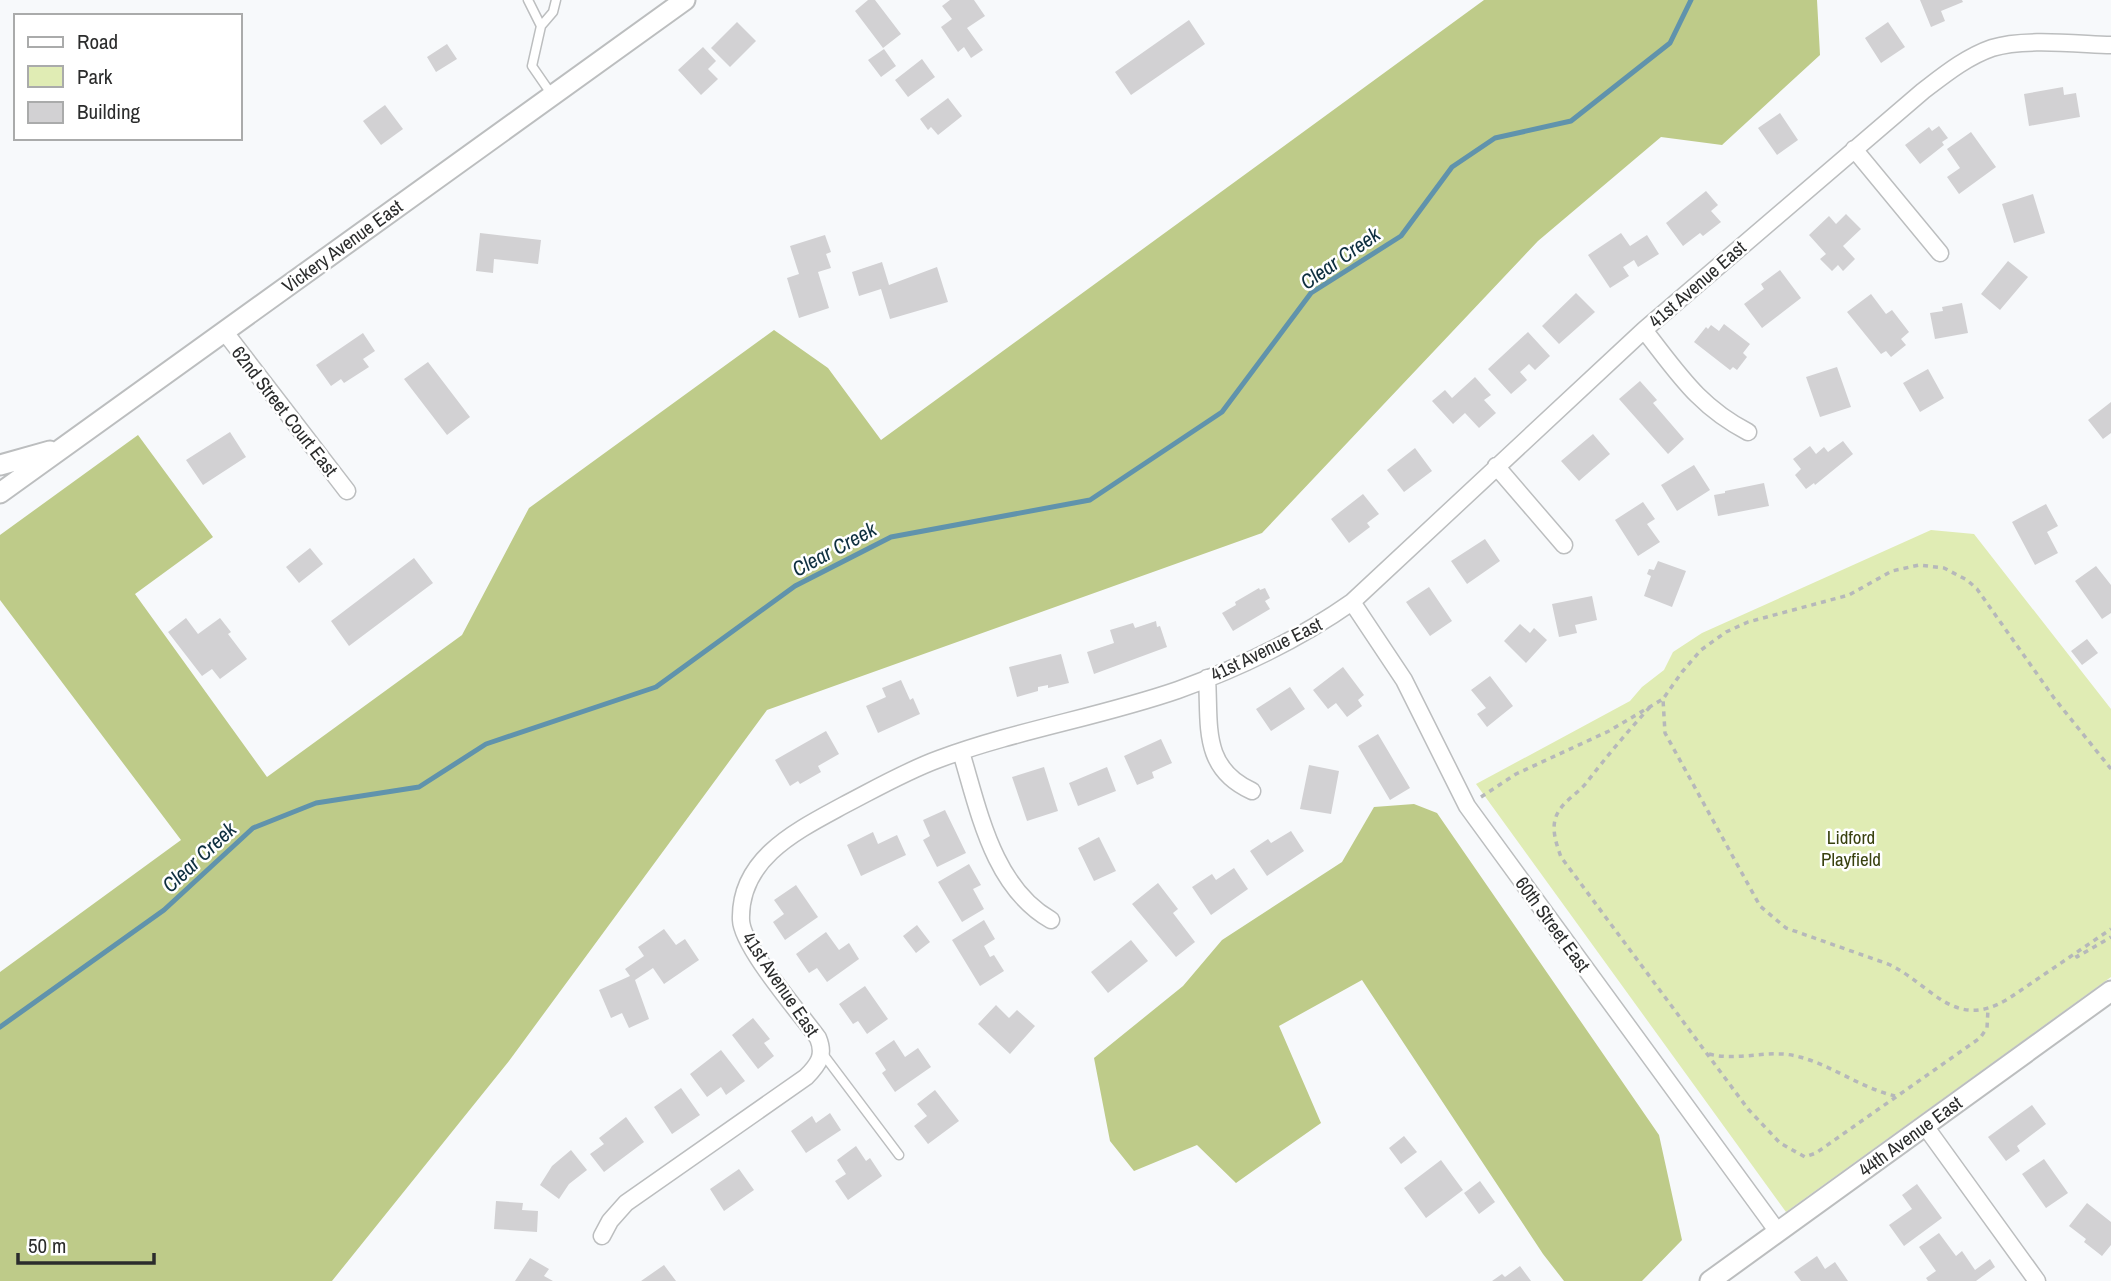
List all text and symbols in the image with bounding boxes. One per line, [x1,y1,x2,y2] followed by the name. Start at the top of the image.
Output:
[14,14,242,140] legend
[77,27,118,56] text: Road
[77,62,113,91] text: Park
[77,97,141,126] text: Building
[276,193,408,299] street label: Vickery Avenue East
[1294,219,1387,296] water label: Clear Creek
[1643,234,1752,334] street label: 41st Avenue East
[226,341,344,482] street label: 62nd Street Court East
[787,514,883,583] water label: Clear Creek
[1206,610,1327,687] street label: 41st Avenue East
[156,814,243,899] water label: Clear Creek
[1821,824,1881,872] park label: Lidford Playfield
[1510,871,1597,977] street label: 60th Street East
[736,927,826,1042] street label: 41st Avenue East
[1853,1089,1967,1182] street label: 44th Avenue East
[18,1222,154,1266] scale bar
[28,1231,66,1260] text: 50 m

